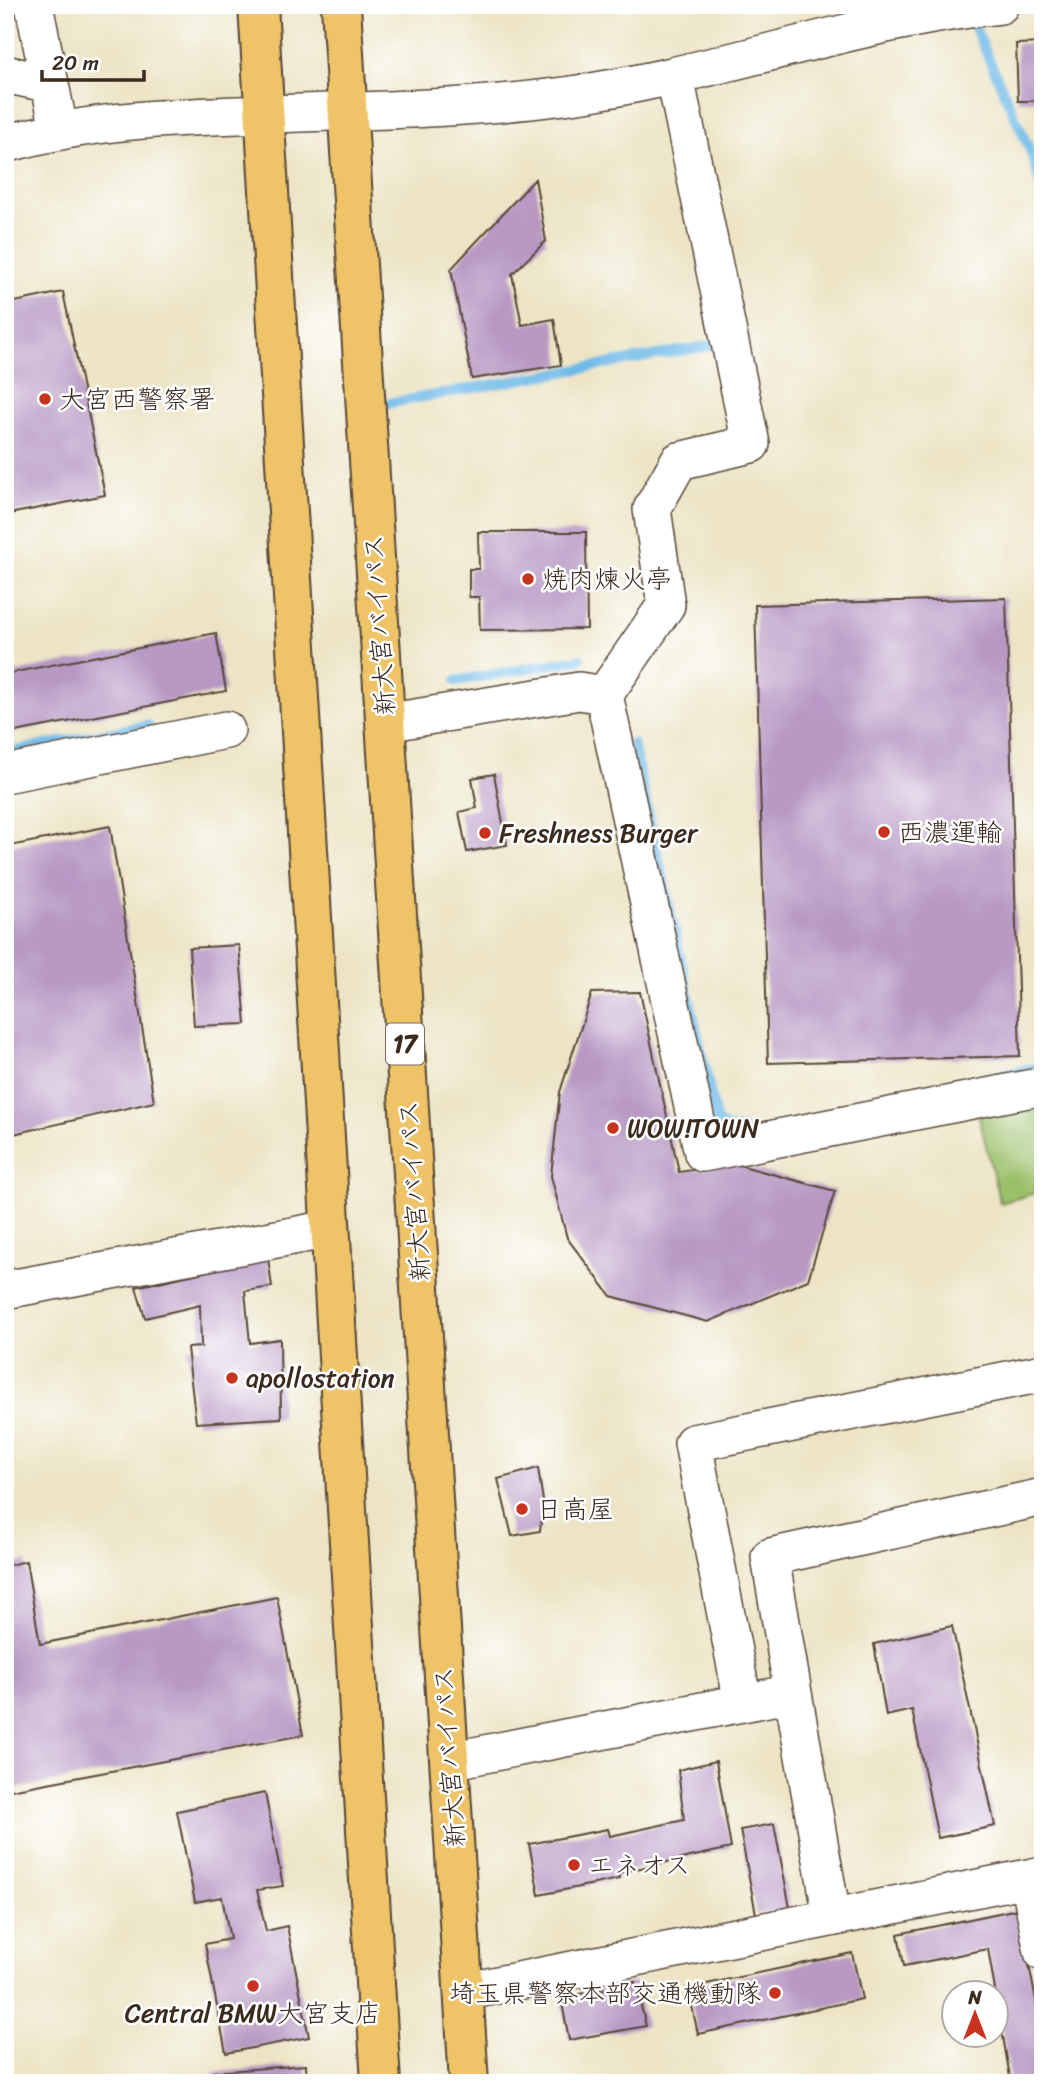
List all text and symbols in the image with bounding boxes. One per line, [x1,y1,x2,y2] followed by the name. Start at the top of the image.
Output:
[42,38,144,82] scale bar
[52,44,99,82] text: 20 m
[59,376,215,422] place label: 大宮西警察署
[37,391,53,407] marker: 大宮西警察署
[350,533,408,717] street label: 新大宮バイパス
[542,556,672,602] place label: 焼肉煉火亭
[520,571,536,587] marker: 焼肉煉火亭
[898,809,1002,855] place label: 西濃運輸
[499,810,699,856] place label: Freshness Burger
[876,824,892,840] marker: 西濃運輸
[477,825,493,841] marker: Freshness Burger
[386,1024,424,1064] road number: 17
[385,1099,443,1283] street label: 新大宮バイパス
[627,1105,759,1151] place label: WOW!TOWN
[605,1120,621,1136] marker: WOW!TOWN
[246,1355,395,1401] place label: apollostation
[224,1370,240,1386] marker: apollostation
[536,1486,614,1532] place label: 日高屋
[514,1501,530,1517] marker: 日高屋
[420,1665,478,1849] street label: 新大宮バイパス
[588,1842,690,1888] place label: エネオス
[566,1857,582,1873] marker: エネオス
[449,1970,761,2016] place label: 埼玉県警察本部交通機動隊
[245,1978,261,1994] marker: Central BMW大宮支店
[940,1980,1010,2050] north arrow
[967,1981,982,2014] text: N
[767,1985,783,2001] marker: 埼玉県警察本部交通機動隊
[125,1990,381,2036] place label: Central BMW大宮支店

